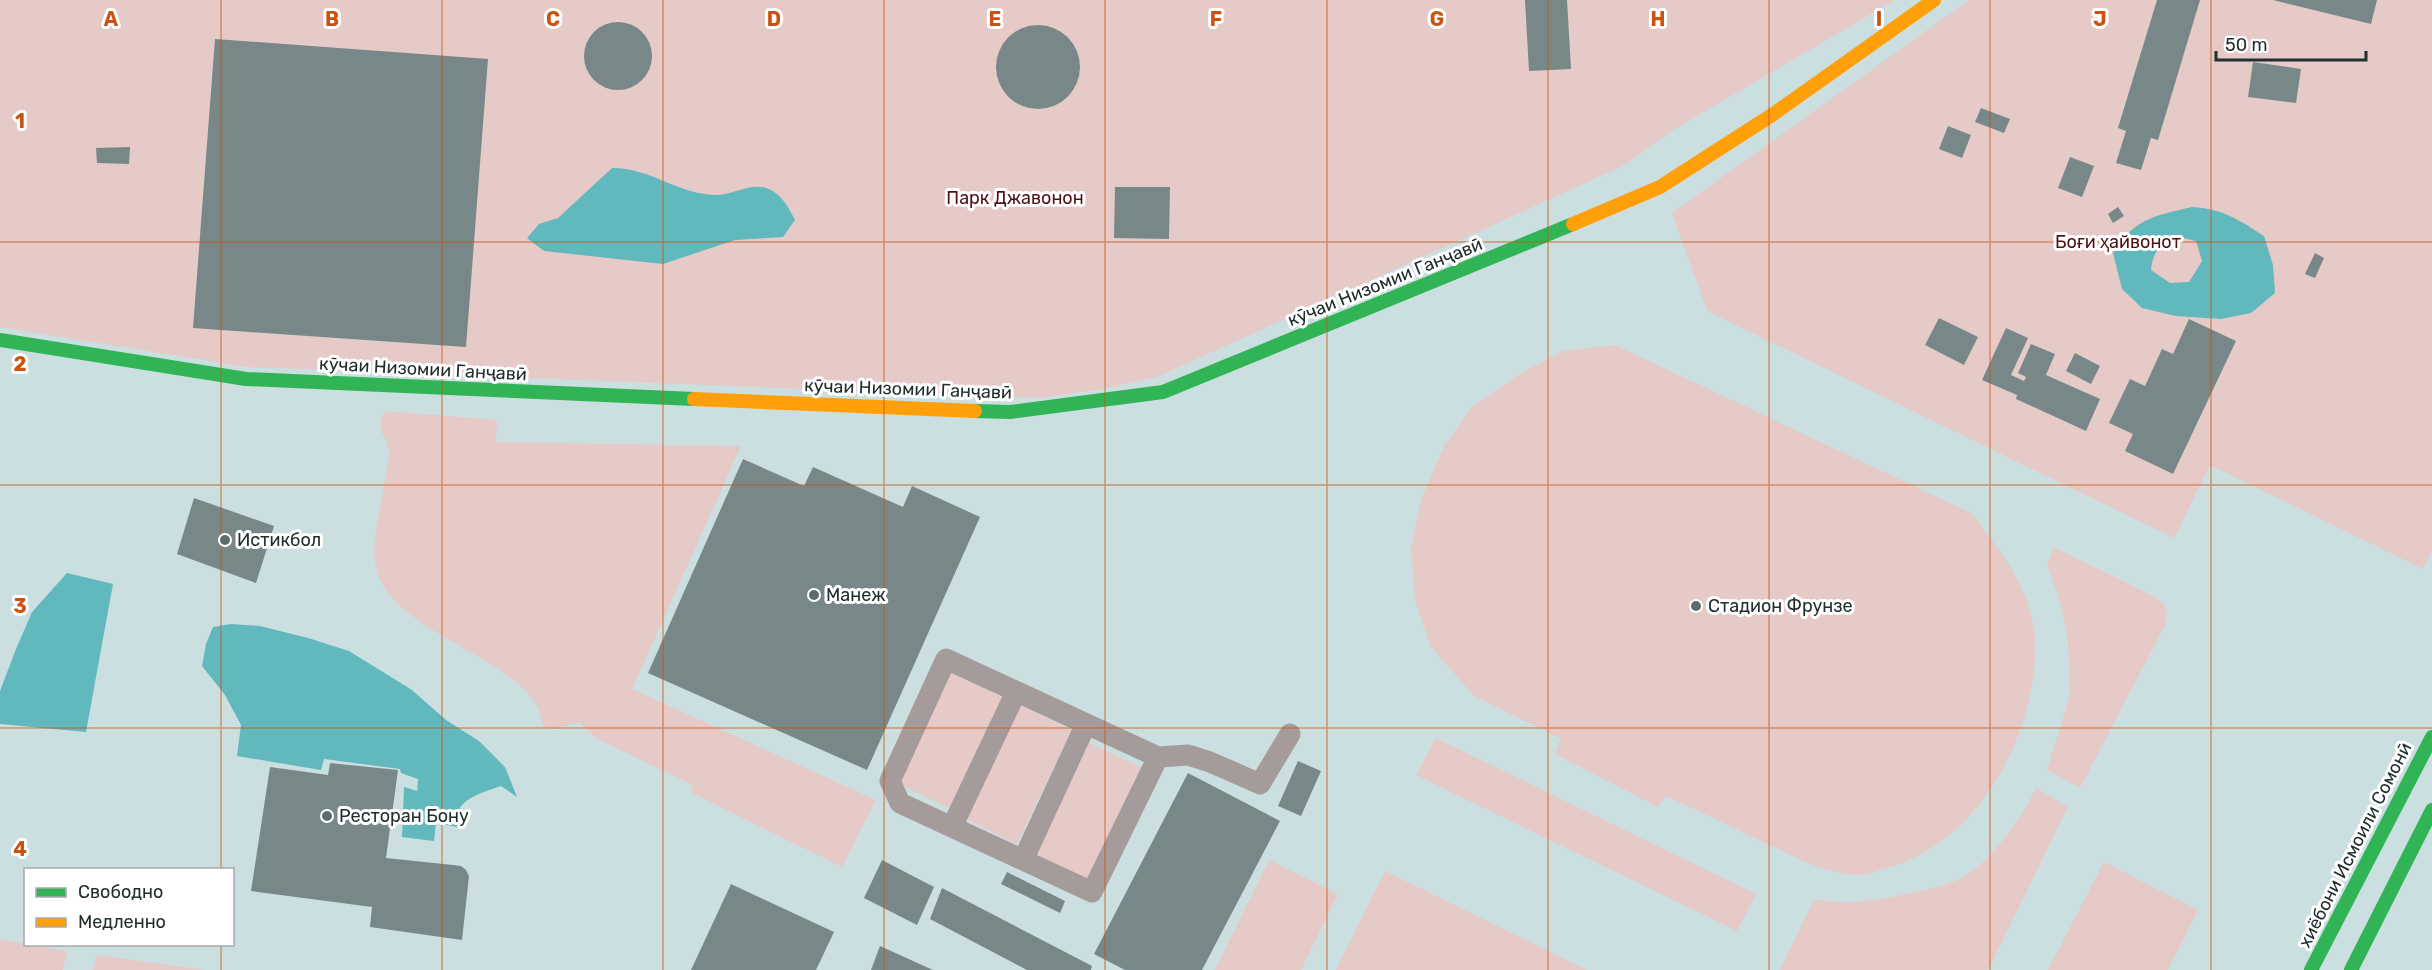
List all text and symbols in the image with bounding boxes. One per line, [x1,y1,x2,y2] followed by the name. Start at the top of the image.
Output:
[104,7,119,31] text: A
[325,7,339,31] text: B
[546,7,560,31] text: C
[767,7,781,31] text: D
[989,7,1001,31] text: E
[1210,7,1222,31] text: F
[1430,7,1444,31] text: G
[1651,7,1665,31] text: H
[1876,7,1882,31] text: I
[2093,7,2107,31] text: J
[2216,24,2366,62] scale bar
[2225,34,2268,56] text: 50 m
[15,109,25,133] text: 1
[946,187,1084,209] park label: Парк Джавонон
[2055,231,2181,253] park label: Боғи ҳайвонот
[1284,233,1486,331] street label: кӯчаи Низомии Ганҷавӣ
[14,352,27,376] text: 2
[319,353,527,385] street label: кӯчаи Низомии Ганҷавӣ
[804,374,1012,404] street label: кӯчаи Низомии Ганҷавӣ
[237,529,321,551] place label: Истикбол
[218,533,232,547] marker: Истикбол
[826,584,886,606] place label: Манеж
[807,588,821,602] marker: Манеж
[13,594,27,618] text: 3
[1708,595,1853,617] place label: Стадион Фрунзе
[1689,599,1703,613] marker: Стадион Фрунзе
[2294,739,2416,951] street label: хиёбони Исмоили Сомонӣ
[339,805,469,827] place label: Ресторан Бону
[320,809,334,823] marker: Ресторан Бону
[13,837,27,861] text: 4
[24,868,234,946] legend
[78,881,163,903] text: Свободно
[78,911,166,933] text: Медленно

